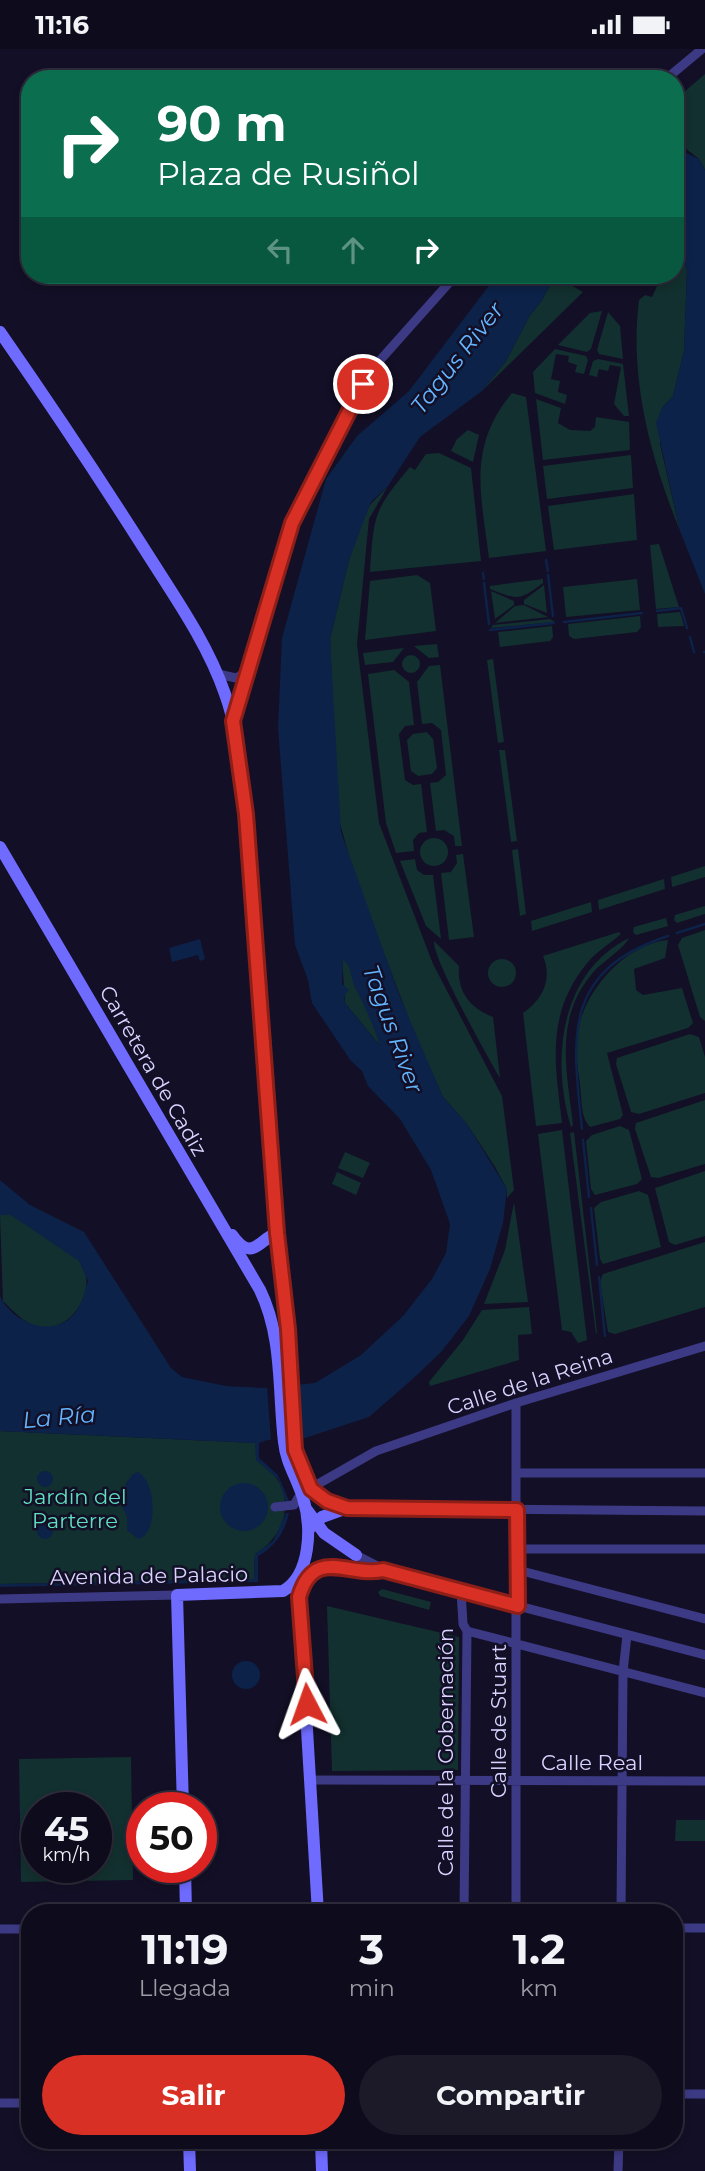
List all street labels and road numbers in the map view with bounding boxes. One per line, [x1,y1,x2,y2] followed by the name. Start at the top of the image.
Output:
[94,981,212,1160] street label: Carretera de Cadiz
[444,1343,616,1420] street label: Calle de la Reina
[50,1561,248,1590] street label: Avenida de Palacio
[433,1628,458,1876] street label: Calle de la Gobernación
[486,1644,511,1798] street label: Calle de Stuart
[541,1750,643,1775] street label: Calle Real

